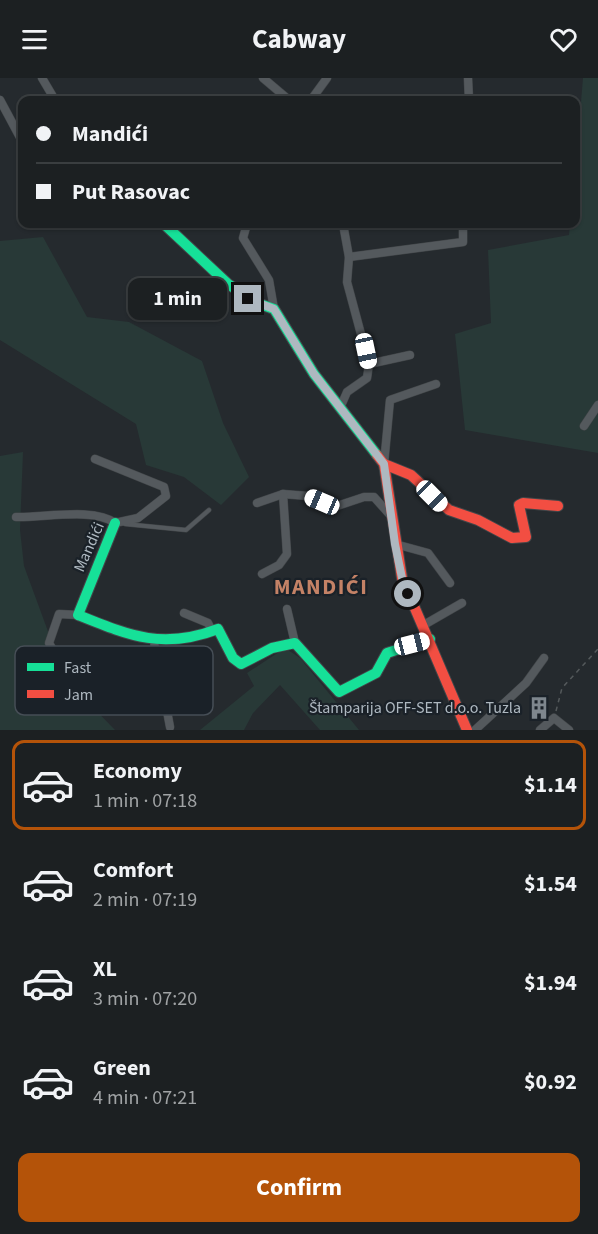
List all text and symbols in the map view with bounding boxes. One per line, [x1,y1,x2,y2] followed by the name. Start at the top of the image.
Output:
[252,20,346,59] text: Cabway
[18,23,51,56] icon: menu
[547,23,580,56] icon: heart
[72,118,148,150] text: Mandići
[72,176,190,208] text: Put Rasovac
[128,278,227,320] callout: 1 min
[153,285,202,313] text: 1 min
[234,285,261,312] route end
[353,332,379,370] car
[413,477,451,515] car
[302,487,342,517] car
[68,519,110,575] street label: Mandići
[274,571,368,603] district label: MANDIĆI
[394,580,421,607] route start
[392,631,432,657] car
[15,646,213,715] legend
[64,657,92,679] text: Fast
[64,684,93,706] text: Jam
[526,695,552,721] building icon: Štamparija OFF-SET d.o.o. Tuzla
[309,697,521,719] place label: Štamparija OFF-SET d.o.o. Tuzla
[93,755,182,787] text: Economy
[21,758,75,812] icon: car
[524,769,577,801] text: $1.14
[93,787,197,815] text: 1 min · 07:18
[93,854,174,886] text: Comfort
[21,857,75,911] icon: car
[524,868,577,900] text: $1.54
[93,886,197,914] text: 2 min · 07:19
[93,953,117,985] text: XL
[21,956,75,1010] icon: car
[524,967,577,999] text: $1.94
[93,985,197,1013] text: 3 min · 07:20
[93,1052,151,1084] text: Green
[21,1055,75,1109] icon: car
[524,1066,577,1098] text: $0.92
[93,1084,197,1112] text: 4 min · 07:21
[18,1153,580,1222] button: Confirm

